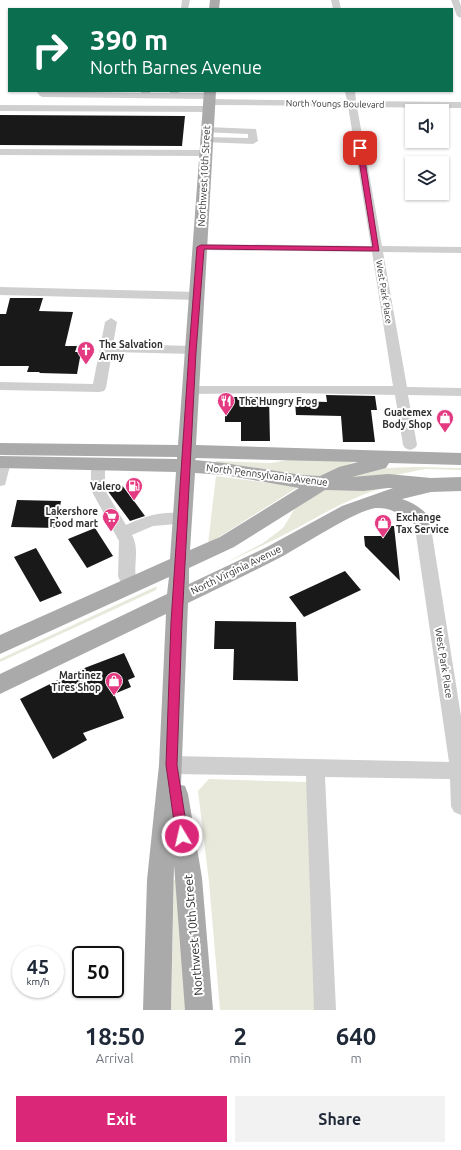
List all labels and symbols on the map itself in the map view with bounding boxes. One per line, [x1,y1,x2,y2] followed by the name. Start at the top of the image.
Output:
[286,98,384,110] street label: North Youngs Boulevard
[196,125,212,227] street label: Northwest 10th Street
[343,131,377,165] pin
[374,260,394,324] street label: West Park Place
[99,339,163,362] place label: The Salvation Army
[76,340,96,365] church icon: The Salvation Army
[216,391,236,416] restaurant icon: The Hungry Frog
[239,396,317,407] place label: The Hungry Frog
[382,407,433,430] place label: Guatemex Body Shop
[435,408,455,433] shop icon: Guatemex Body Shop
[206,462,328,488] street label: North Pennsylvania Avenue
[124,476,144,501] fuel station icon: Valero
[90,481,121,492] place label: Valero
[45,506,99,529] place label: Lakershore Food mart
[101,507,121,532] supermarket icon: Lakershore Food mart
[396,512,449,535] place label: Exchange Tax Service
[373,513,393,538] shop icon: Exchange Tax Service
[189,543,283,597] street label: North Virginia Avenue
[433,627,455,699] street label: West Park Place
[52,670,101,693] place label: Martinez Tires Shop
[104,671,124,696] shop icon: Martinez Tires Shop
[161,815,203,857] position arrow
[181,874,205,996] street label: Northwest 10th Street
[72,946,124,998] speed limit sign: 50

